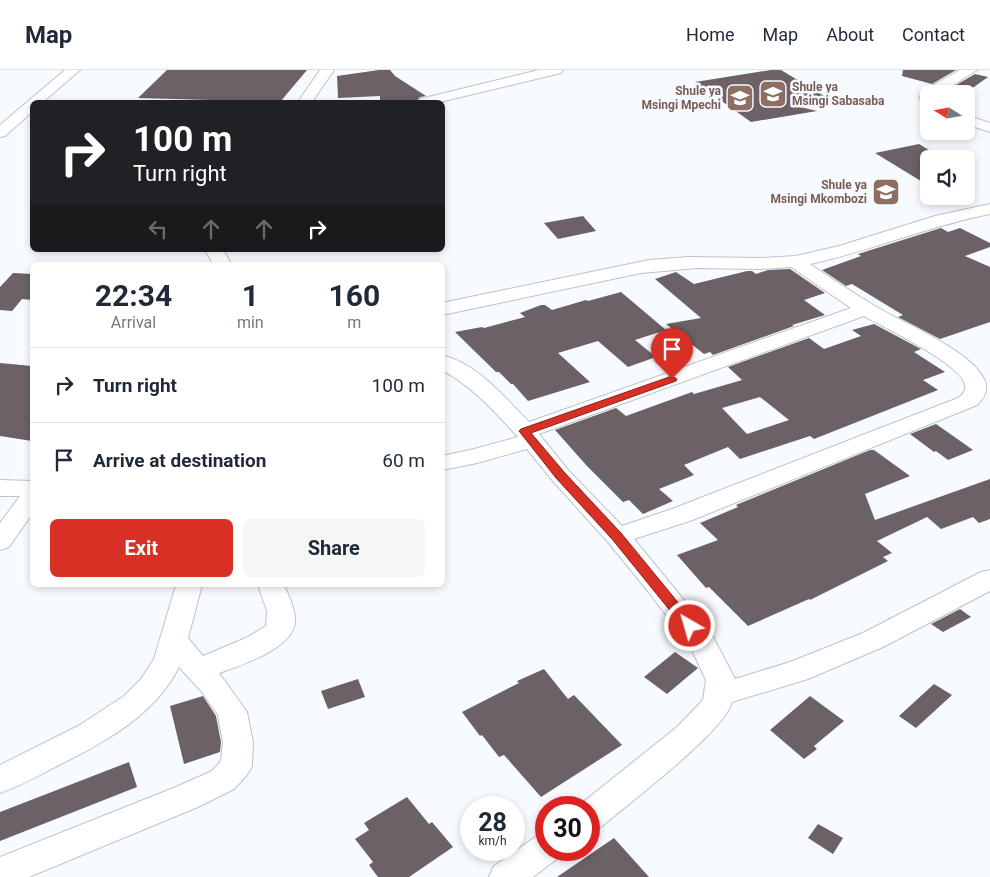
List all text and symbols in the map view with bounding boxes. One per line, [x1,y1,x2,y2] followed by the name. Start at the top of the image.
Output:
[25,21,72,49] text: Map
[686,24,735,45] text: Home
[763,24,798,45] text: Map
[826,24,874,45] text: About
[902,24,965,45] text: Contact
[758,79,788,109] school or university icon: Shule ya Msingi Sabasaba
[792,80,885,108] place label: Shule ya Msingi Sabasaba
[725,83,755,113] school or university icon: Shule ya Msingi Mpechi
[642,84,722,112] place label: Shule ya Msingi Mpechi
[920,85,975,140] north arrow
[920,85,975,205] map controls
[133,119,232,160] text: 100 m
[50,120,115,185] icon: right
[920,150,975,205] button: sound
[133,161,227,186] text: Turn right
[871,177,901,207] school or university icon: Shule ya Msingi Mkombozi
[771,178,868,206] place label: Shule ya Msingi Mkombozi
[144,215,172,243] icon: left
[197,215,225,243] icon: ahead
[250,215,278,243] icon: ahead
[303,215,331,243] icon: right
[95,278,172,313] text: 22:34
[242,278,259,313] text: 1
[329,278,380,313] text: 160
[111,313,156,332] text: Arrival
[237,313,264,332] text: min
[347,313,361,332] text: m
[651,328,693,379] pin
[658,335,686,363] icon: arrive
[50,371,78,399] icon: right
[93,374,177,397] text: Turn right
[372,374,425,397] text: 100 m
[50,446,78,474] icon: arrive
[93,449,266,472] text: Arrive at destination
[382,449,425,472] text: 60 m
[50,519,233,577] button: Exit
[243,519,425,577] button: Share
[663,599,715,651] position arrow
[535,796,600,861] speed limit sign: 30
[478,808,507,837] text: 28
[478,834,507,848] text: km/h

